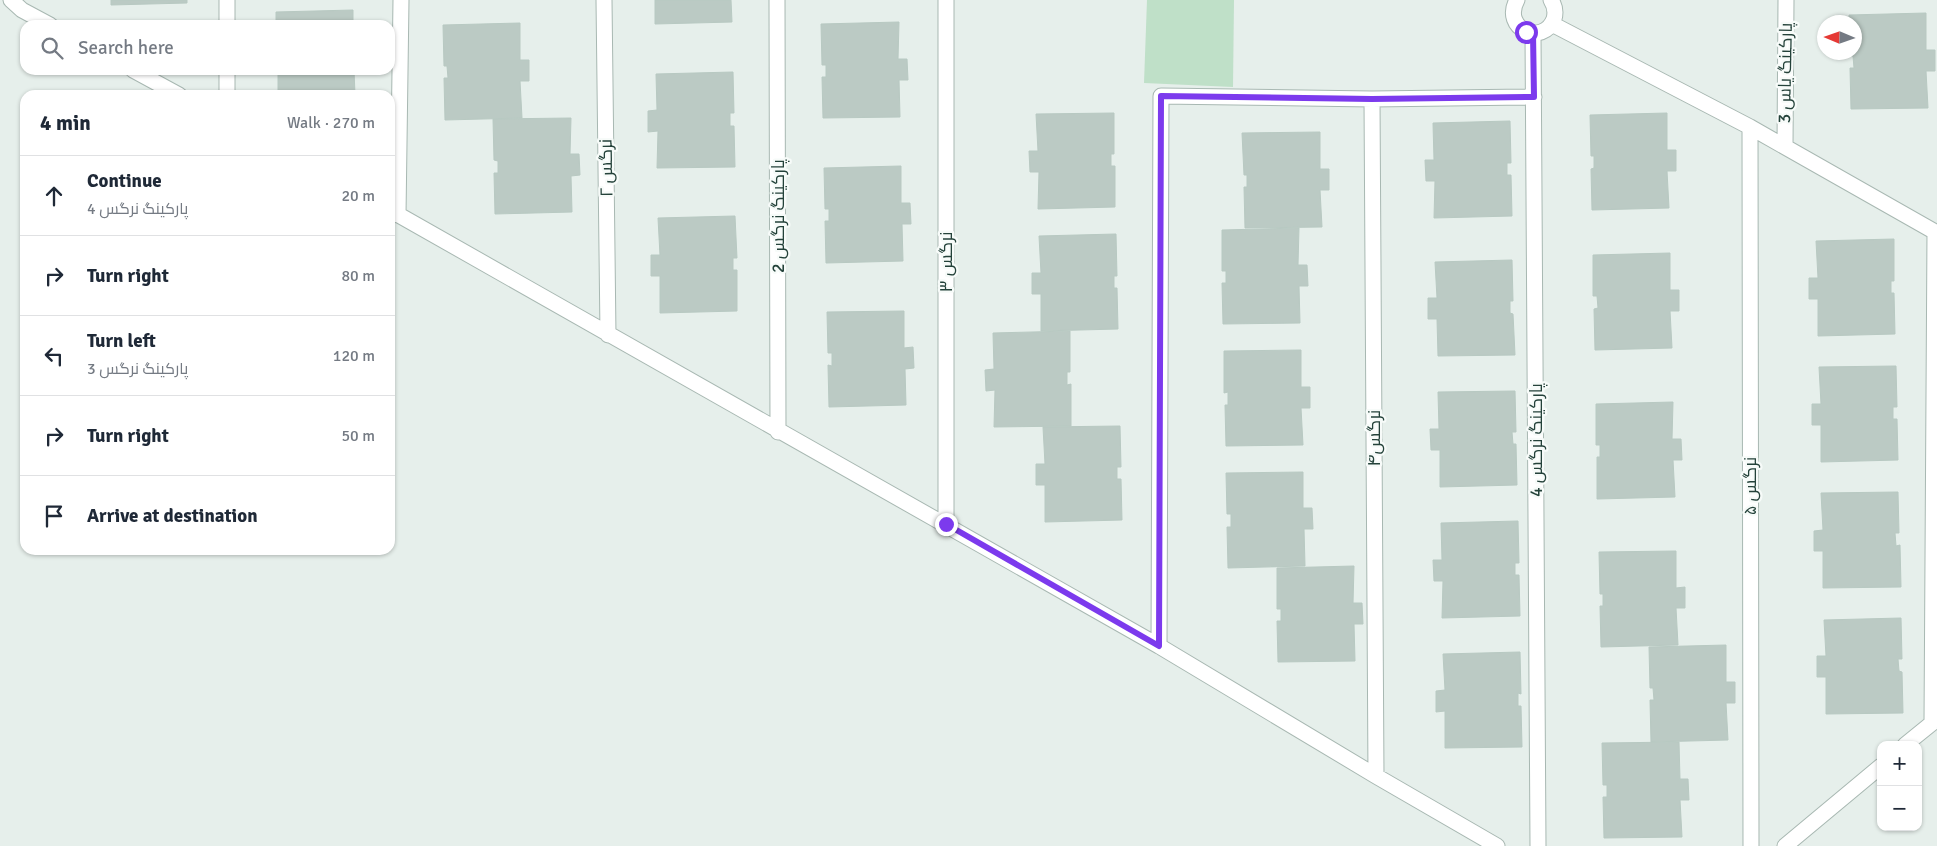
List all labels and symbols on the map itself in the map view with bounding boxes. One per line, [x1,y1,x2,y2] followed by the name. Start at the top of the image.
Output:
[1817,15,1862,60] north arrow
[1515,21,1538,44] route start
[1773,22,1798,124] street label: پارکینگ یاس 3
[594,139,618,197] street label: نرگس ۲
[767,159,790,273] street label: پارکینگ نرگس 2
[935,232,957,292] street label: نرگس ۳
[1525,383,1548,497] street label: پارکینگ نرگس 4
[1363,410,1385,466] street label: نرگس۴
[1739,457,1761,515] street label: نرگس ۵
[935,513,958,536] route end

